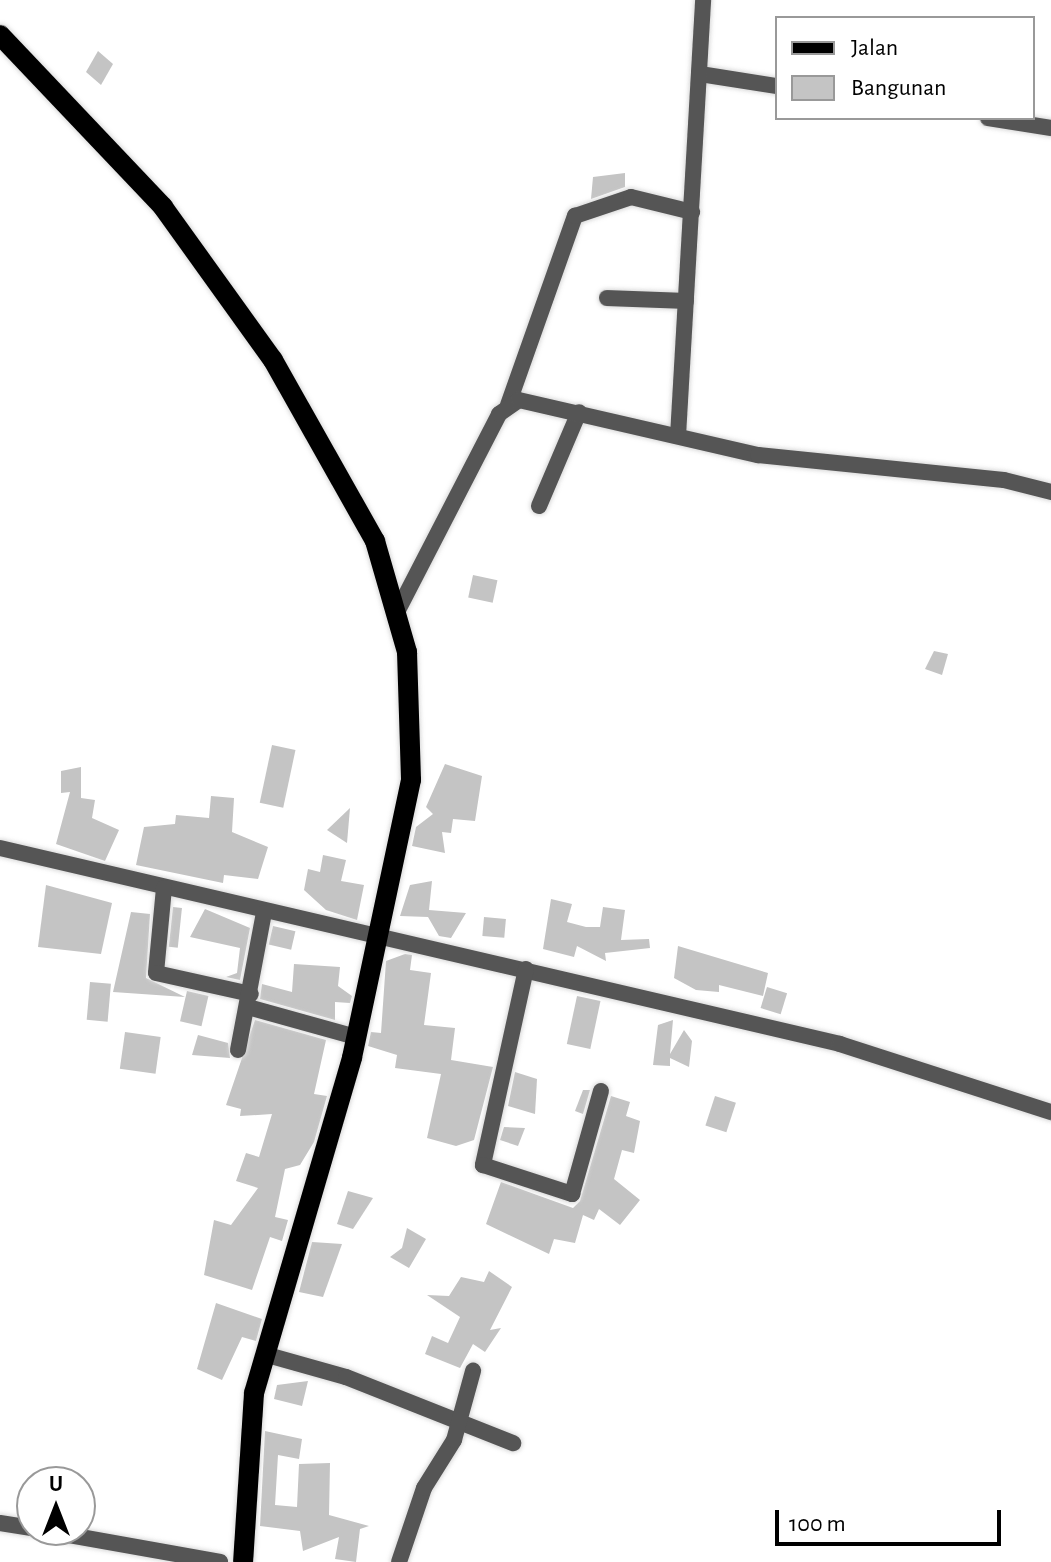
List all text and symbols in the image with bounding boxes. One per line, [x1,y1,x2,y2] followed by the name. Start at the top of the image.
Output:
[775,16,1035,120] legend
[851,36,898,60] text: Jalan
[851,76,946,100] text: Bangunan
[16,1466,96,1546] north arrow
[49,1473,63,1495] text: U
[779,1494,1005,1544] scale bar
[789,1512,846,1536] text: 100 m

